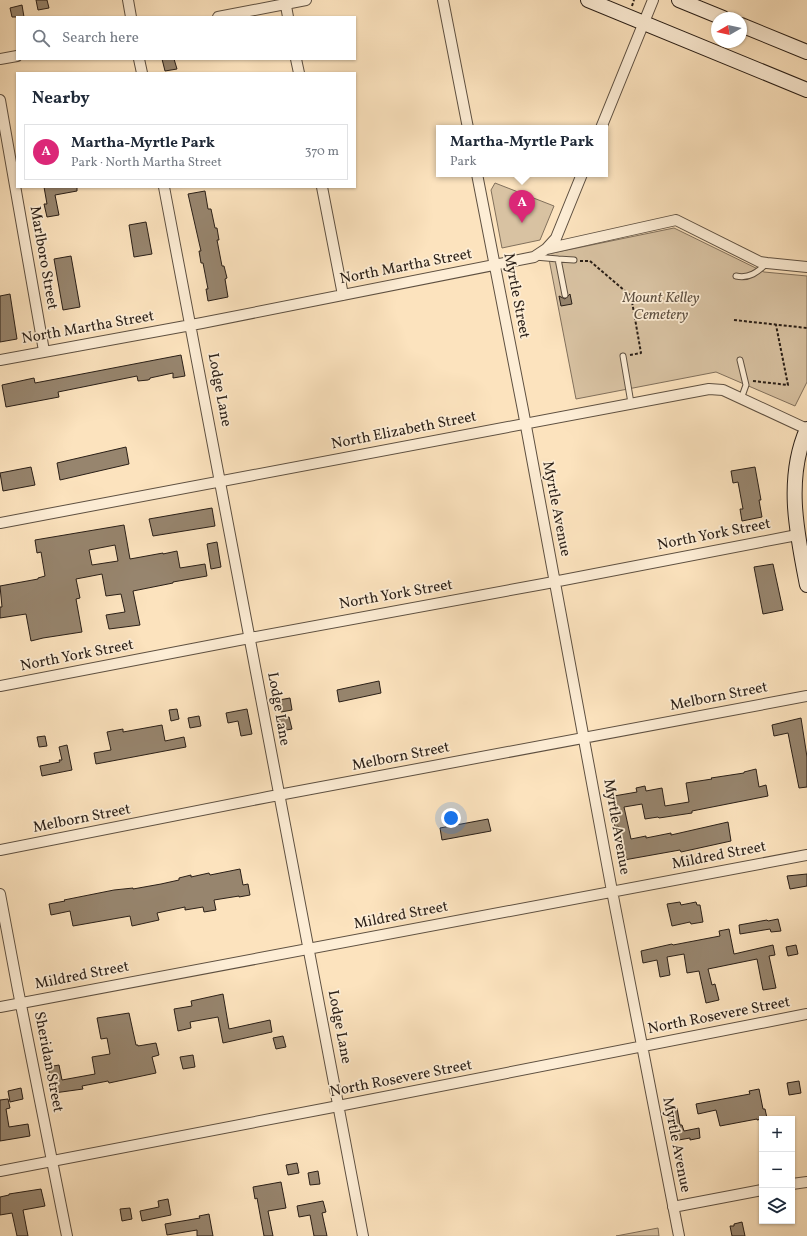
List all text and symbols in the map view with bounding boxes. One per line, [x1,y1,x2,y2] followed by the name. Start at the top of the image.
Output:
[711,12,747,48] north arrow
[16,16,356,60] search box
[30,27,52,49] icon: search
[62,28,139,49] text: Search here
[32,87,90,110] text: Nearby
[436,125,608,177] popup
[450,132,594,153] text: Martha-Myrtle Park
[71,133,215,154] text: Martha-Myrtle Park
[41,143,51,161] text: A
[305,143,339,161] text: 370 m
[450,153,477,171] text: Park
[71,154,222,172] text: Park · North Martha Street
[509,190,535,223] pin: A
[24,204,62,312] street label: Marlboro Street
[338,244,474,290] street label: North Martha Street
[497,251,535,341] street label: Myrtle Street
[621,288,700,326] park label: Mount Kelley Cemetery
[20,306,156,350] street label: North Martha Street
[202,351,236,429] street label: Lodge Lane
[330,407,478,455] street label: North Elizabeth Street
[536,460,576,558] street label: Myrtle Avenue
[656,514,772,556] street label: North York Street
[338,575,454,615] street label: North York Street
[19,635,135,677] street label: North York Street
[261,670,295,748] street label: Lodge Lane
[668,677,770,717] street label: Melborn Street
[350,737,452,777] street label: Melborn Street
[597,778,635,876] street label: Myrtle Avenue
[31,799,133,839] street label: Melborn Street
[441,808,461,828] your location
[670,837,768,875] street label: Mildred Street
[352,897,450,935] street label: Mildred Street
[33,957,131,995] street label: Mildred Street
[322,988,356,1066] street label: Lodge Lane
[646,992,792,1040] street label: North Rosevere Street
[28,1010,68,1114] street label: Sheridan Street
[328,1055,474,1103] street label: North Rosevere Street
[656,1096,696,1194] street label: Myrtle Avenue
[759,1116,795,1224] map controls
[759,1116,795,1152] button: +
[759,1152,795,1188] button: −
[759,1188,795,1224] button: layers

